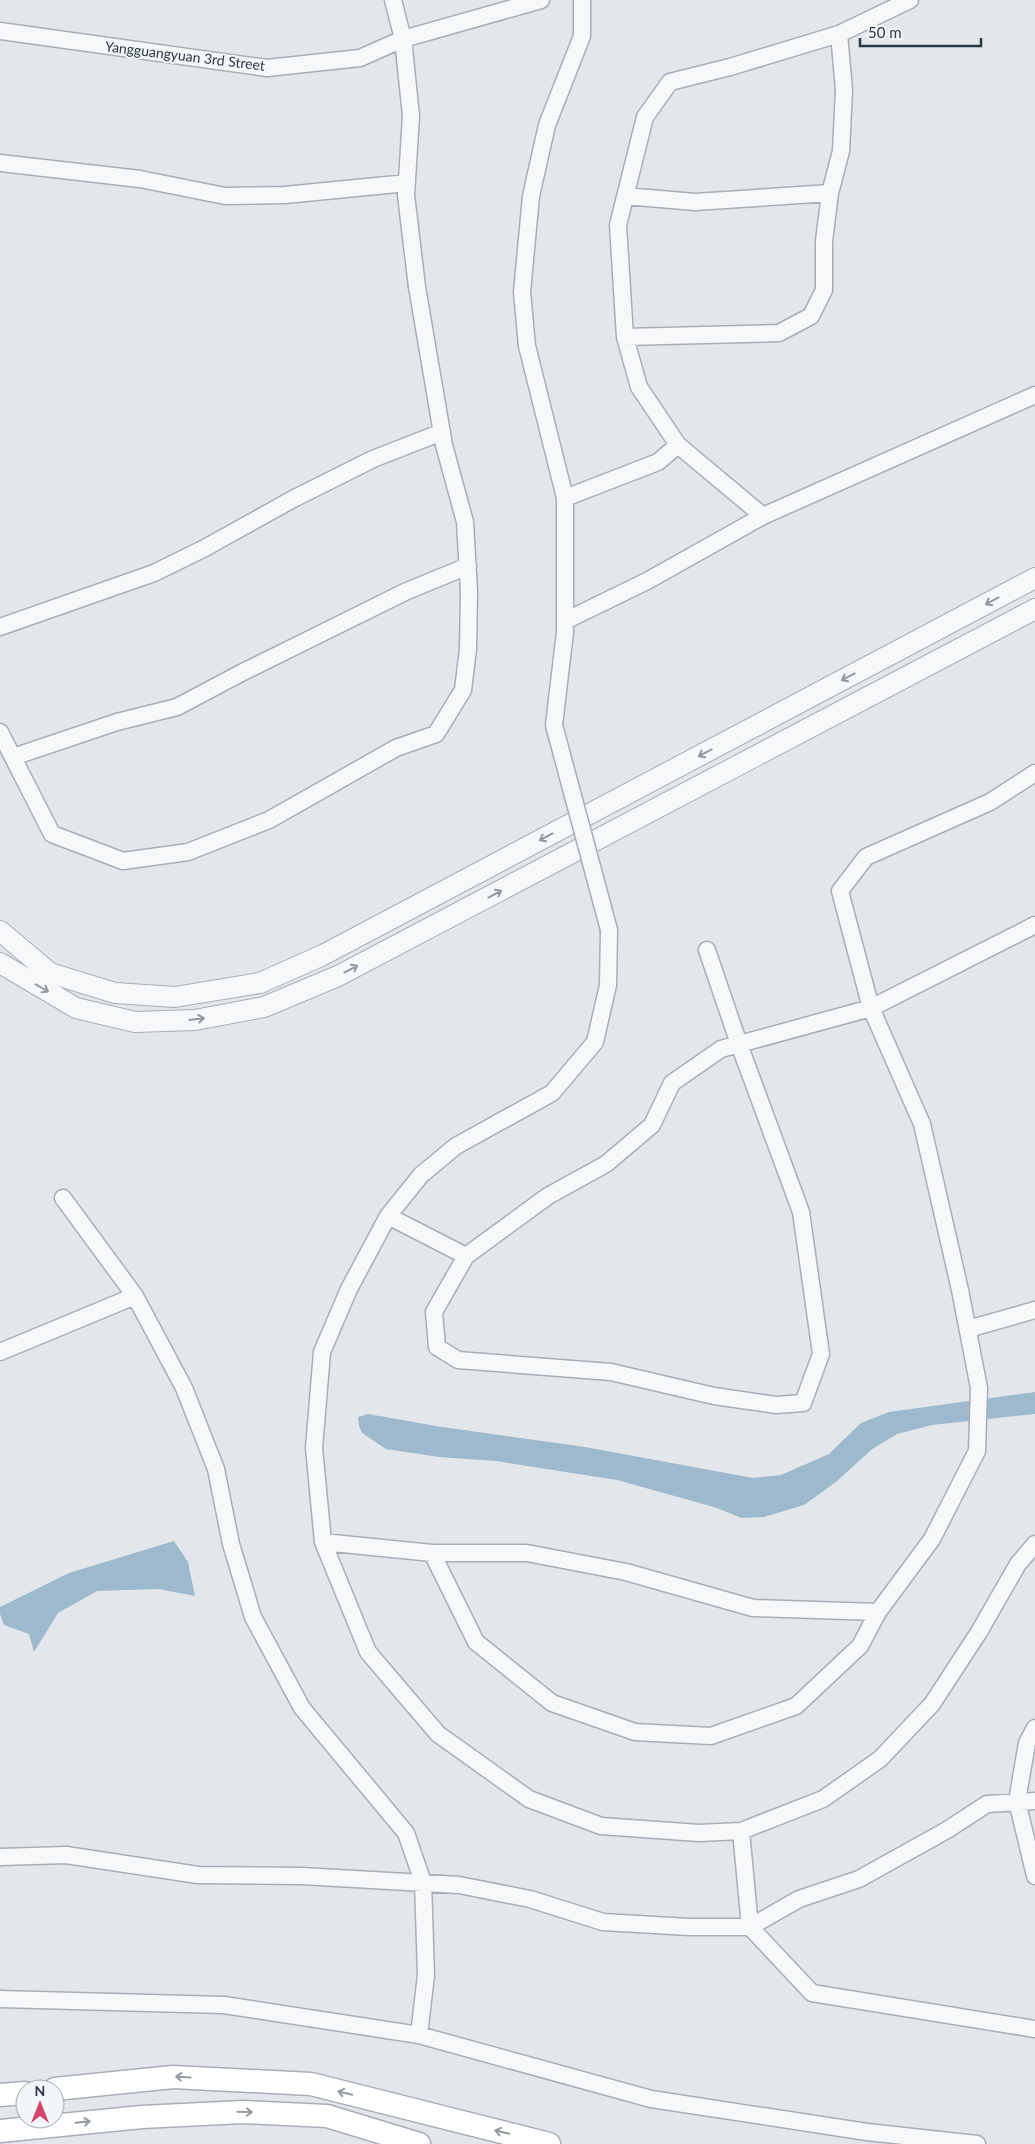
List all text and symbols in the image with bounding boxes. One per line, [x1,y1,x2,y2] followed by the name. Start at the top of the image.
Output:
[860,15,981,47] scale bar
[868,23,902,41] text: 50 m
[104,37,266,74] street label: Yangguangyuan 3rd Street
[985,597,1000,606] one-way arrow
[841,672,856,682] one-way arrow
[697,748,712,758] one-way arrow
[538,832,553,842] one-way arrow
[487,889,502,899] one-way arrow
[343,964,358,973] one-way arrow
[34,984,48,994] one-way arrow
[189,1014,205,1024] one-way arrow
[175,2073,191,2082] one-way arrow
[15,2079,65,2129] north arrow
[35,2082,45,2099] text: N
[337,2087,353,2097] one-way arrow
[237,2107,253,2117] one-way arrow
[75,2117,91,2127] one-way arrow
[495,2127,511,2136] one-way arrow

